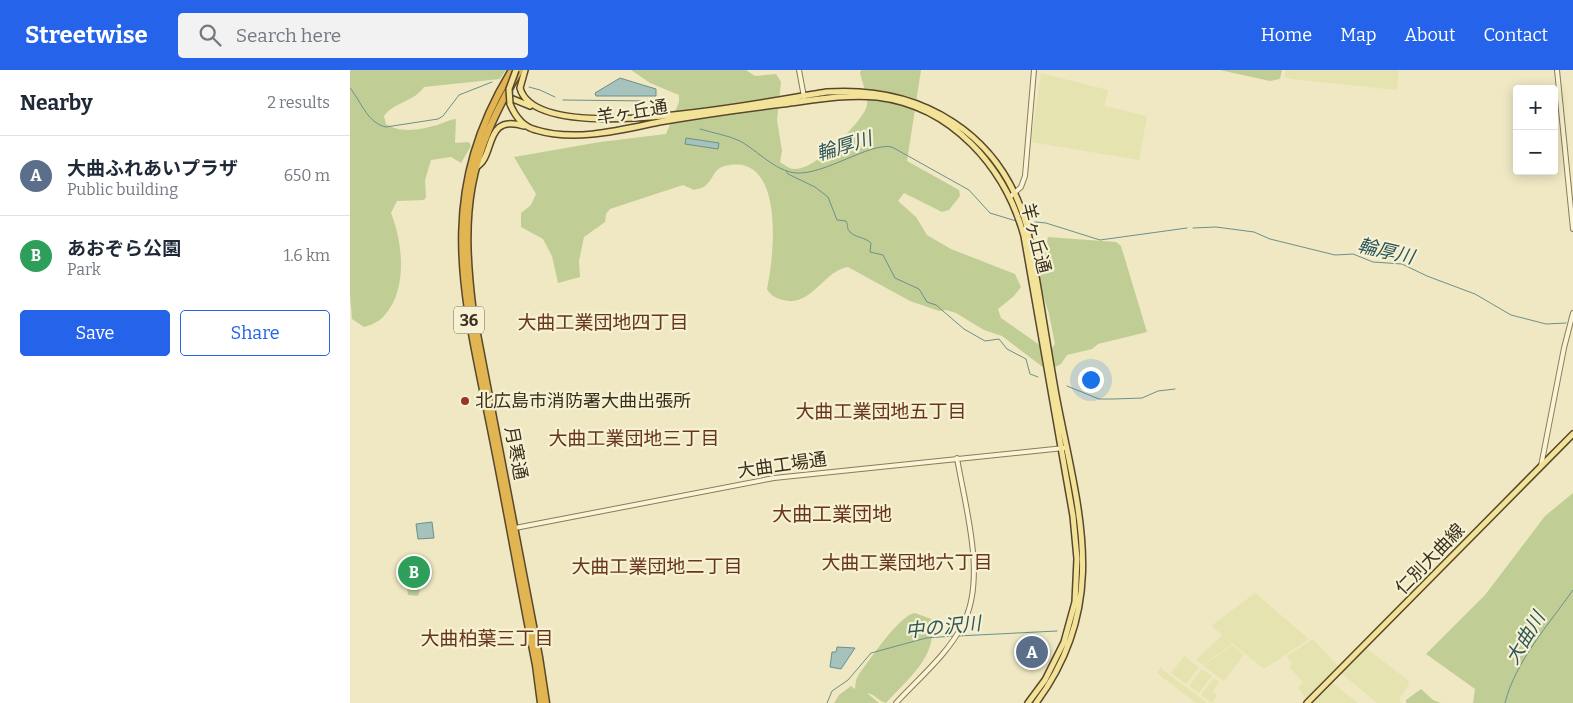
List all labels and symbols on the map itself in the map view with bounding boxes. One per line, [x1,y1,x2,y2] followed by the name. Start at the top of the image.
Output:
[595,96,669,128] street label: 羊ヶ丘通
[813,126,877,165] water label: 輪厚川
[1017,200,1055,276] street label: 羊ヶ丘通
[1356,233,1418,269] water label: 輪厚川
[454,306,484,334] road number: 36
[517,311,689,334] district label: 大曲工業団地四丁目
[1078,367,1104,393] your location
[475,390,691,412] place label: 北広島市消防署大曲出張所
[459,395,471,407] marker: 北広島市消防署大曲出張所
[795,400,967,423] district label: 大曲工業団地五丁目
[500,424,532,482] street label: 月寒通
[548,427,720,450] district label: 大曲工業団地三丁目
[736,448,828,482] street label: 大曲工場通
[772,502,892,526] district label: 大曲工業団地
[1391,519,1469,599] street label: 仁別大曲線
[821,551,993,574] district label: 大曲工業団地六丁目
[398,553,430,591] pin: B
[571,555,743,578] district label: 大曲工業団地二丁目
[1500,606,1551,668] water label: 大曲川
[904,611,984,642] water label: 中の沢川
[420,627,554,650] district label: 大曲柏葉三丁目
[1016,633,1048,671] pin: A

